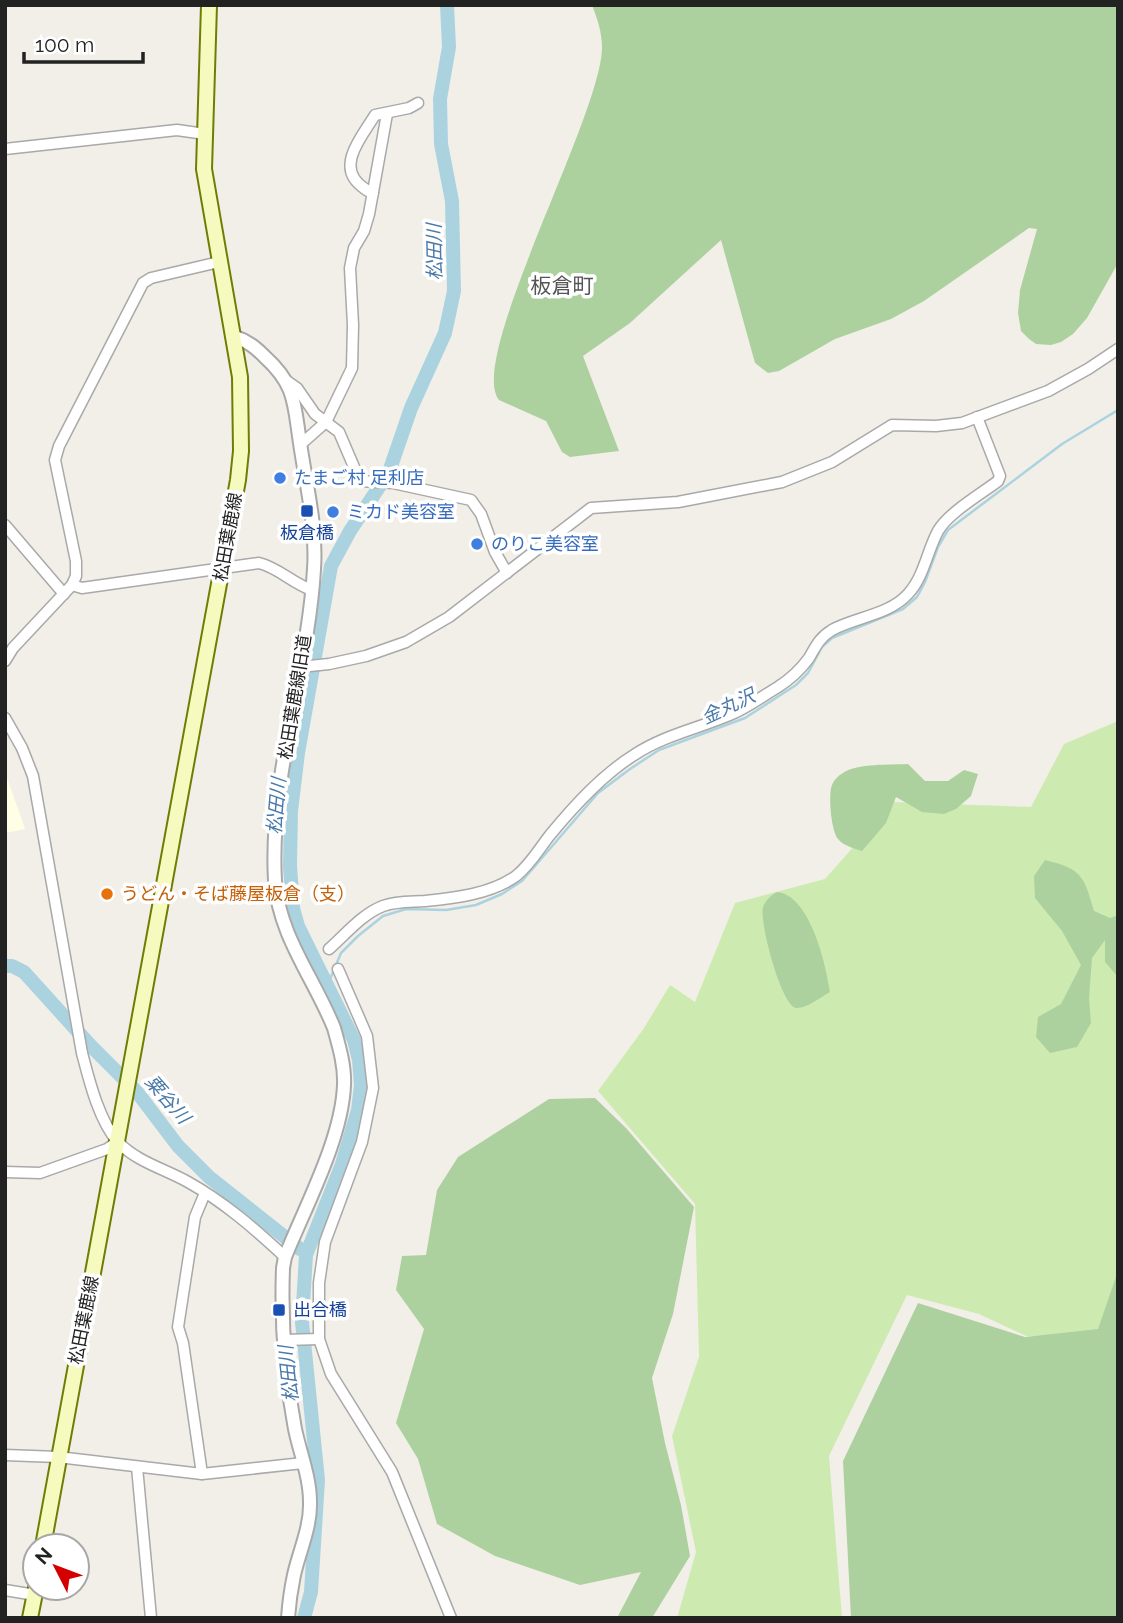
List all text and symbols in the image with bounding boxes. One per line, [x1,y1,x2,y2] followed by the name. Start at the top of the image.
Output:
[24,21,144,65] scale bar
[35,32,94,57] text: 100 m
[422,221,445,281] water label: 松田川
[531,273,594,298] district label: 板倉町
[294,467,424,488] place label: たまご村 足利店
[272,470,288,486] marker: たまご村 足利店
[209,491,246,583] street label: 松田葉鹿線
[347,501,455,522] place label: ミカド美容室
[299,503,315,519] marker: 板倉橋
[325,504,341,520] marker: ミカド美容室
[280,522,334,543] place label: 板倉橋
[491,533,599,554] place label: のりこ美容室
[469,536,485,552] marker: のりこ美容室
[274,633,315,761] street label: 松田葉鹿線旧道
[698,683,761,728] water label: 金丸沢
[263,775,290,835] water label: 松田川
[121,883,355,904] place label: うどん・そば藤屋板倉（支）
[99,886,115,902] marker: うどん・そば藤屋板倉（支）
[141,1070,196,1129] water label: 粟谷川
[65,1274,102,1366] street label: 松田葉鹿線
[293,1299,347,1320] place label: 出合橋
[271,1302,287,1318] marker: 出合橋
[274,1343,302,1404] water label: 松田川
[21,1532,91,1602] north arrow
[30,1543,56,1568] text: N

